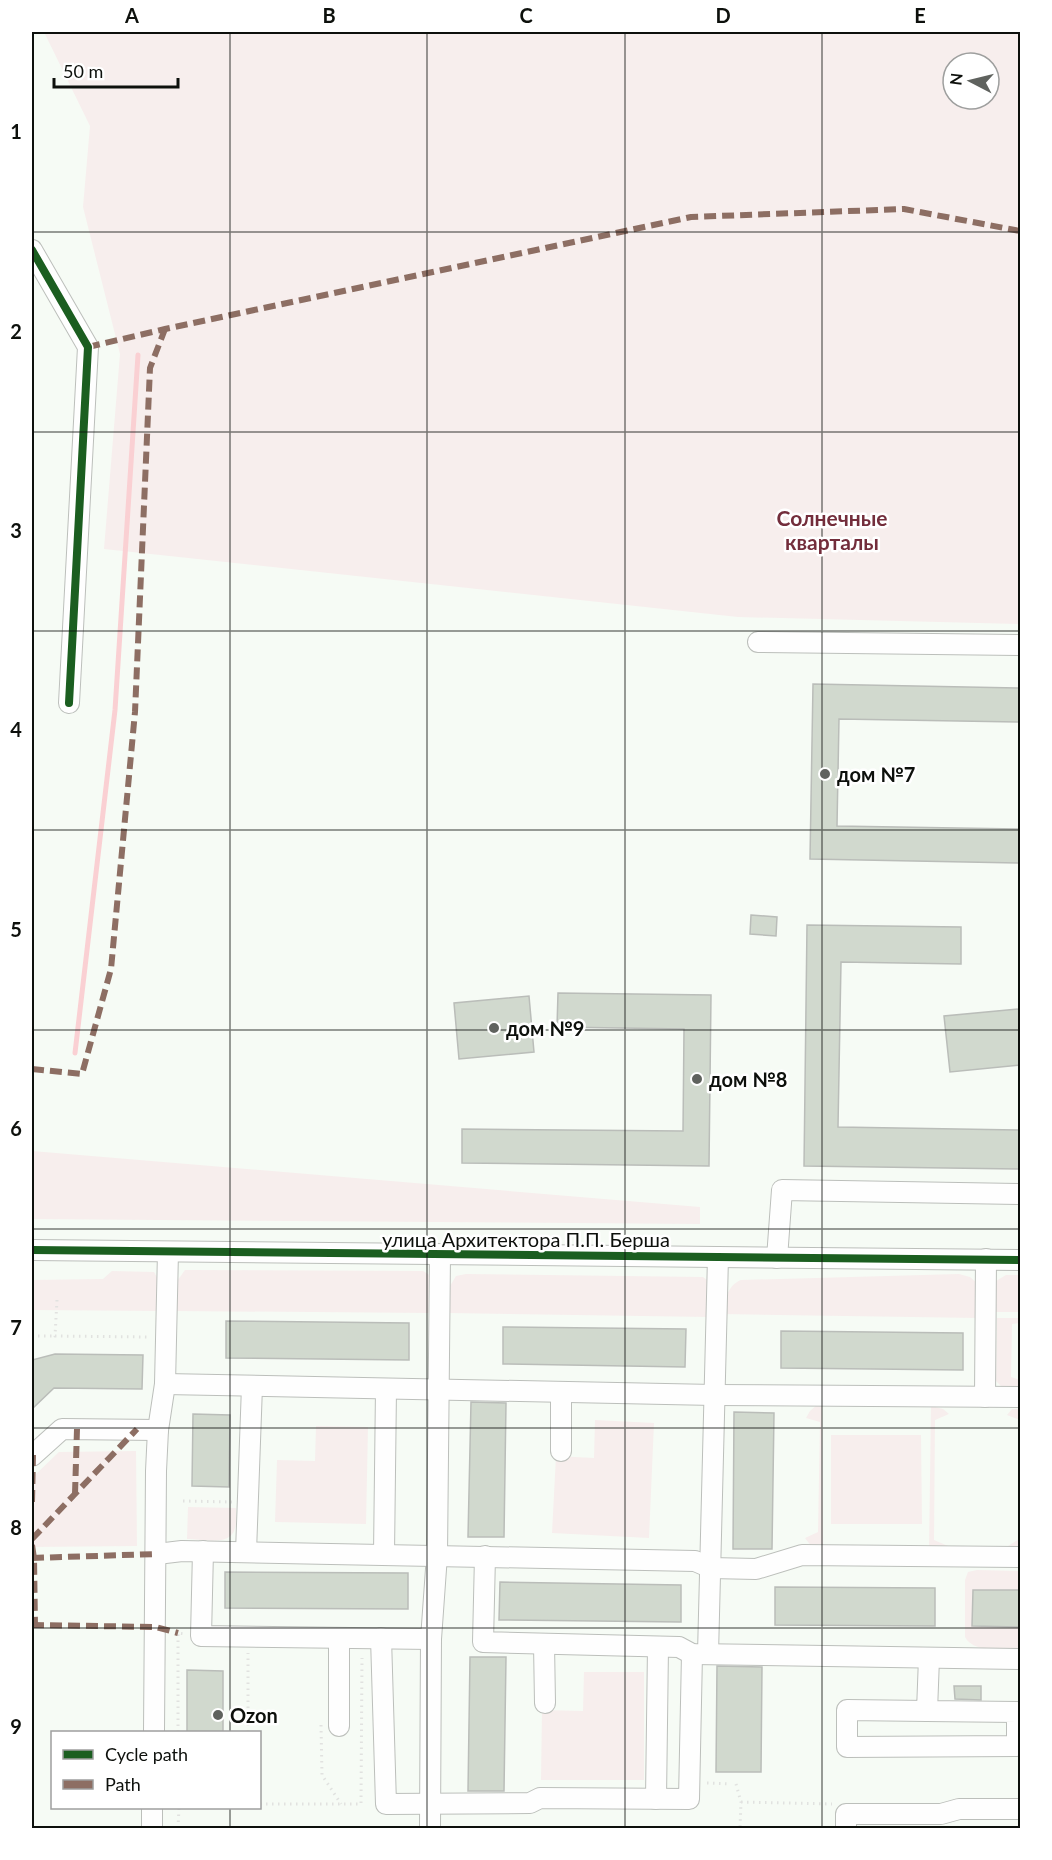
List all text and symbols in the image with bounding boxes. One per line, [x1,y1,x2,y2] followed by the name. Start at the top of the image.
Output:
[124,3,139,27] text: A
[322,3,336,27] text: B
[519,3,533,27] text: C
[715,3,731,27] text: D
[914,3,926,27] text: E
[54,51,178,89] scale bar
[941,51,1001,111] north arrow
[63,60,103,82] text: 50 m
[945,72,966,86] text: N
[10,119,22,143] text: 1
[10,319,22,343] text: 2
[776,505,888,554] district label: Солнечные кварталы
[10,518,22,542] text: 3
[10,717,22,741] text: 4
[837,762,915,786] place label: дом №7
[818,767,832,781] marker: дом №7
[10,917,22,941] text: 5
[506,1016,584,1040] place label: дом №9
[487,1021,501,1035] marker: дом №9
[709,1067,787,1091] place label: дом №8
[690,1072,704,1086] marker: дом №8
[10,1116,22,1140] text: 6
[382,1227,670,1251] street label: улица Архитектора П.П. Берша
[10,1315,22,1339] text: 7
[10,1515,22,1539] text: 8
[230,1703,278,1727] place label: Ozon
[211,1708,225,1722] marker: Ozon
[10,1714,22,1738] text: 9
[51,1731,261,1809] legend
[105,1743,188,1765] text: Cycle path
[105,1773,141,1795] text: Path

